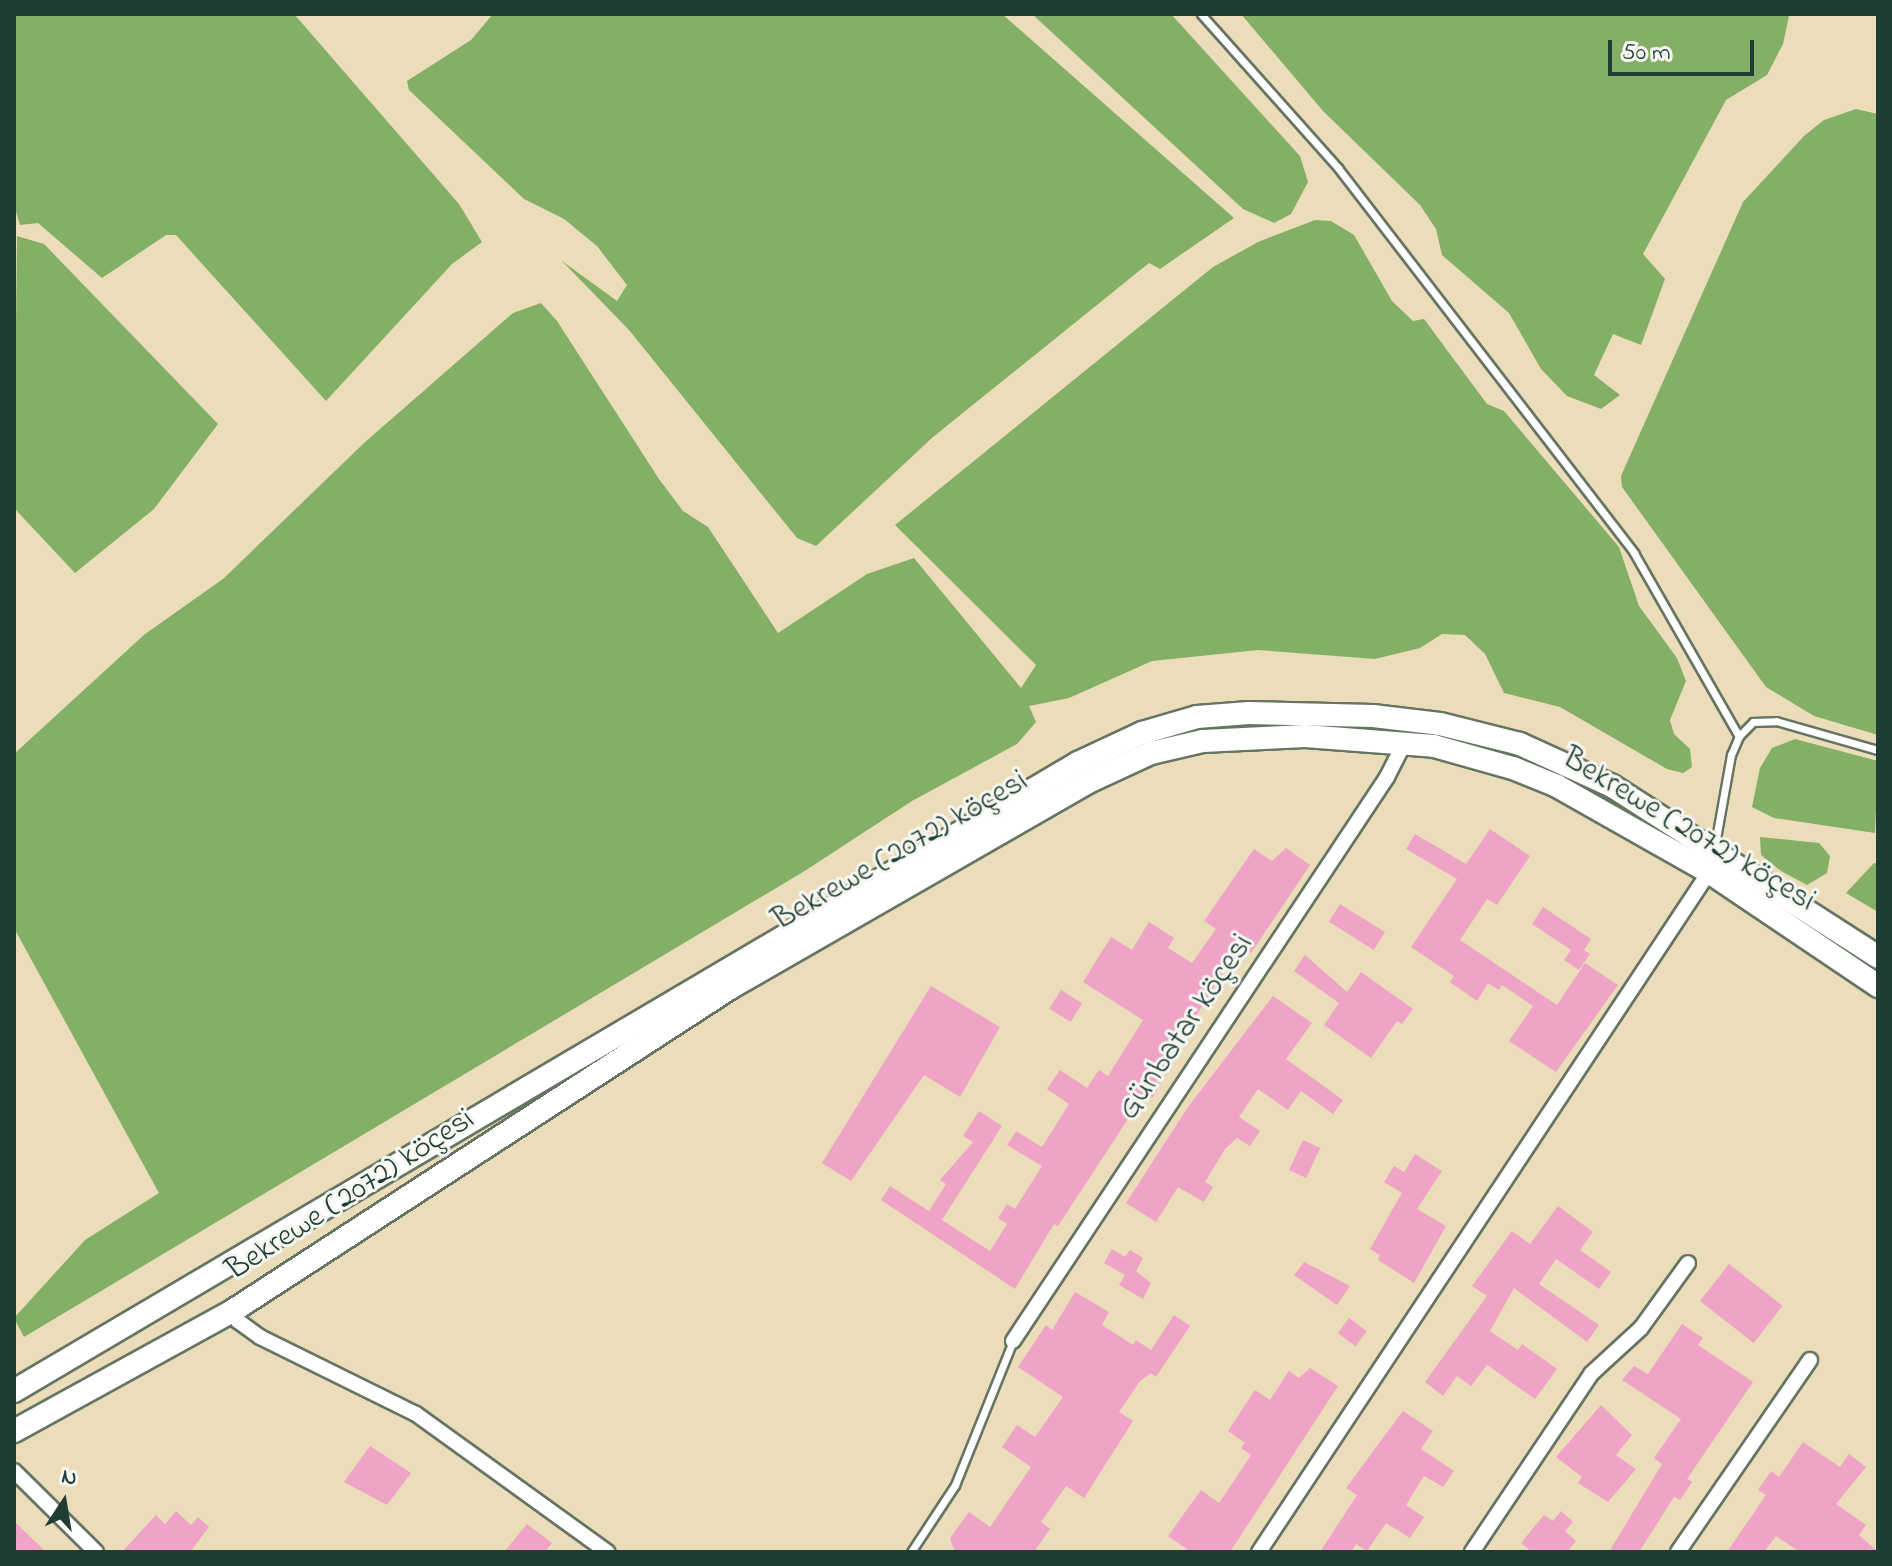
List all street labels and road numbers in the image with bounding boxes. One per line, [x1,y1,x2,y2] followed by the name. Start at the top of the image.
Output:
[1555,740,1821,922] street label: Bekrewe (2072) köçesi
[767,763,1035,941] street label: Bekrewe (2072) köçesi
[1111,928,1263,1128] street label: Günbatar köçesi
[220,1101,482,1291] street label: Bekrewe (2072) köçesi

